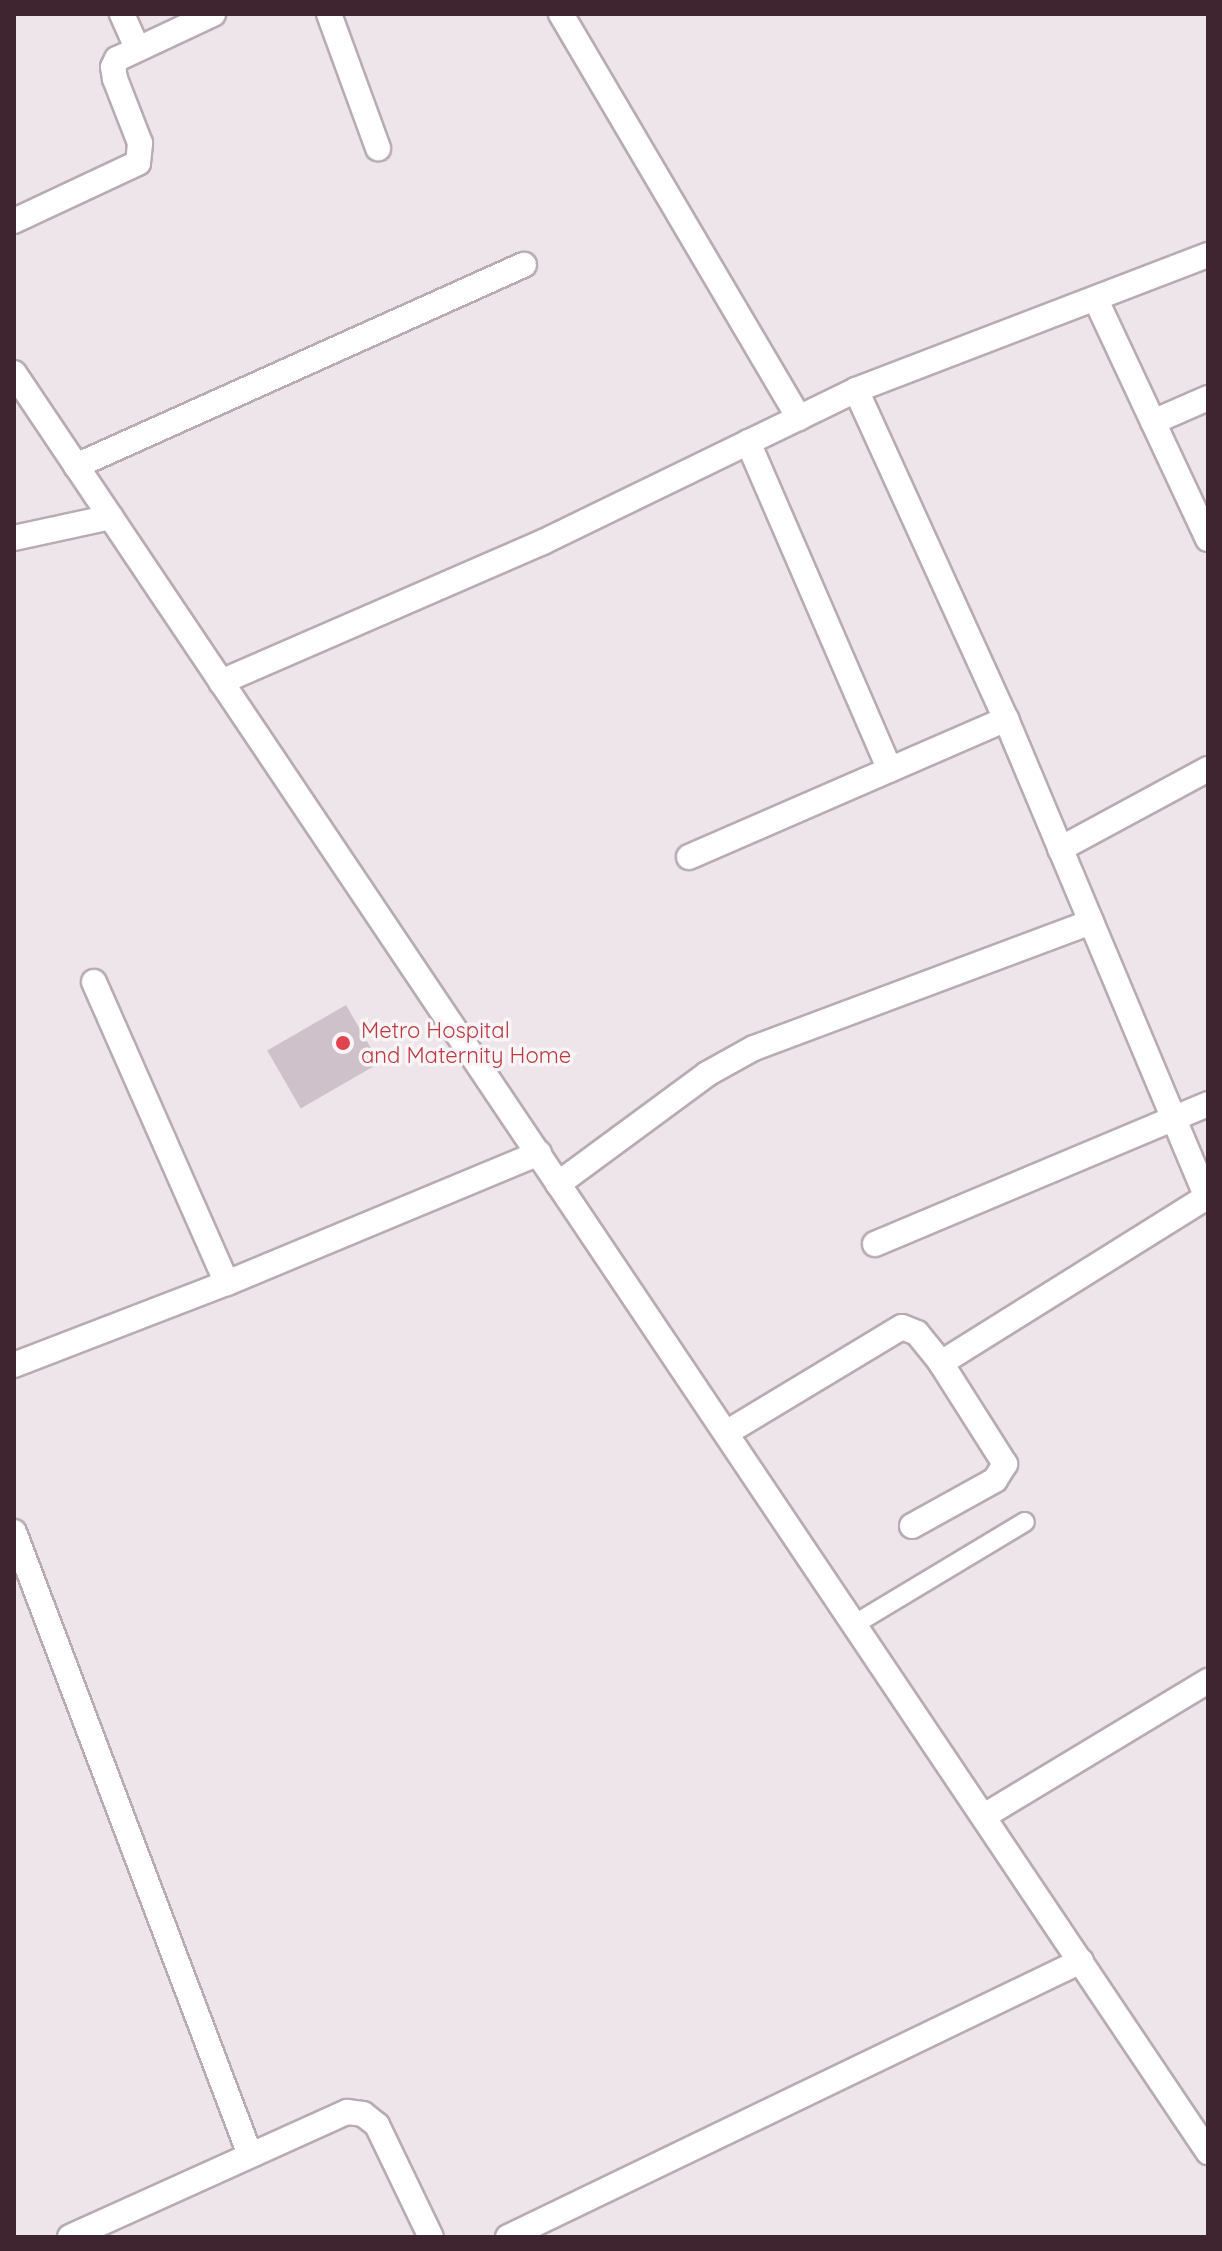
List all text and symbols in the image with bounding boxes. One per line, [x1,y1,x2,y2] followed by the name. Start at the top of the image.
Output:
[361,1017,571,1068] place label: Metro Hospital and Maternity Home
[332,1032,354,1054] marker: Metro Hospital and Maternity Home

